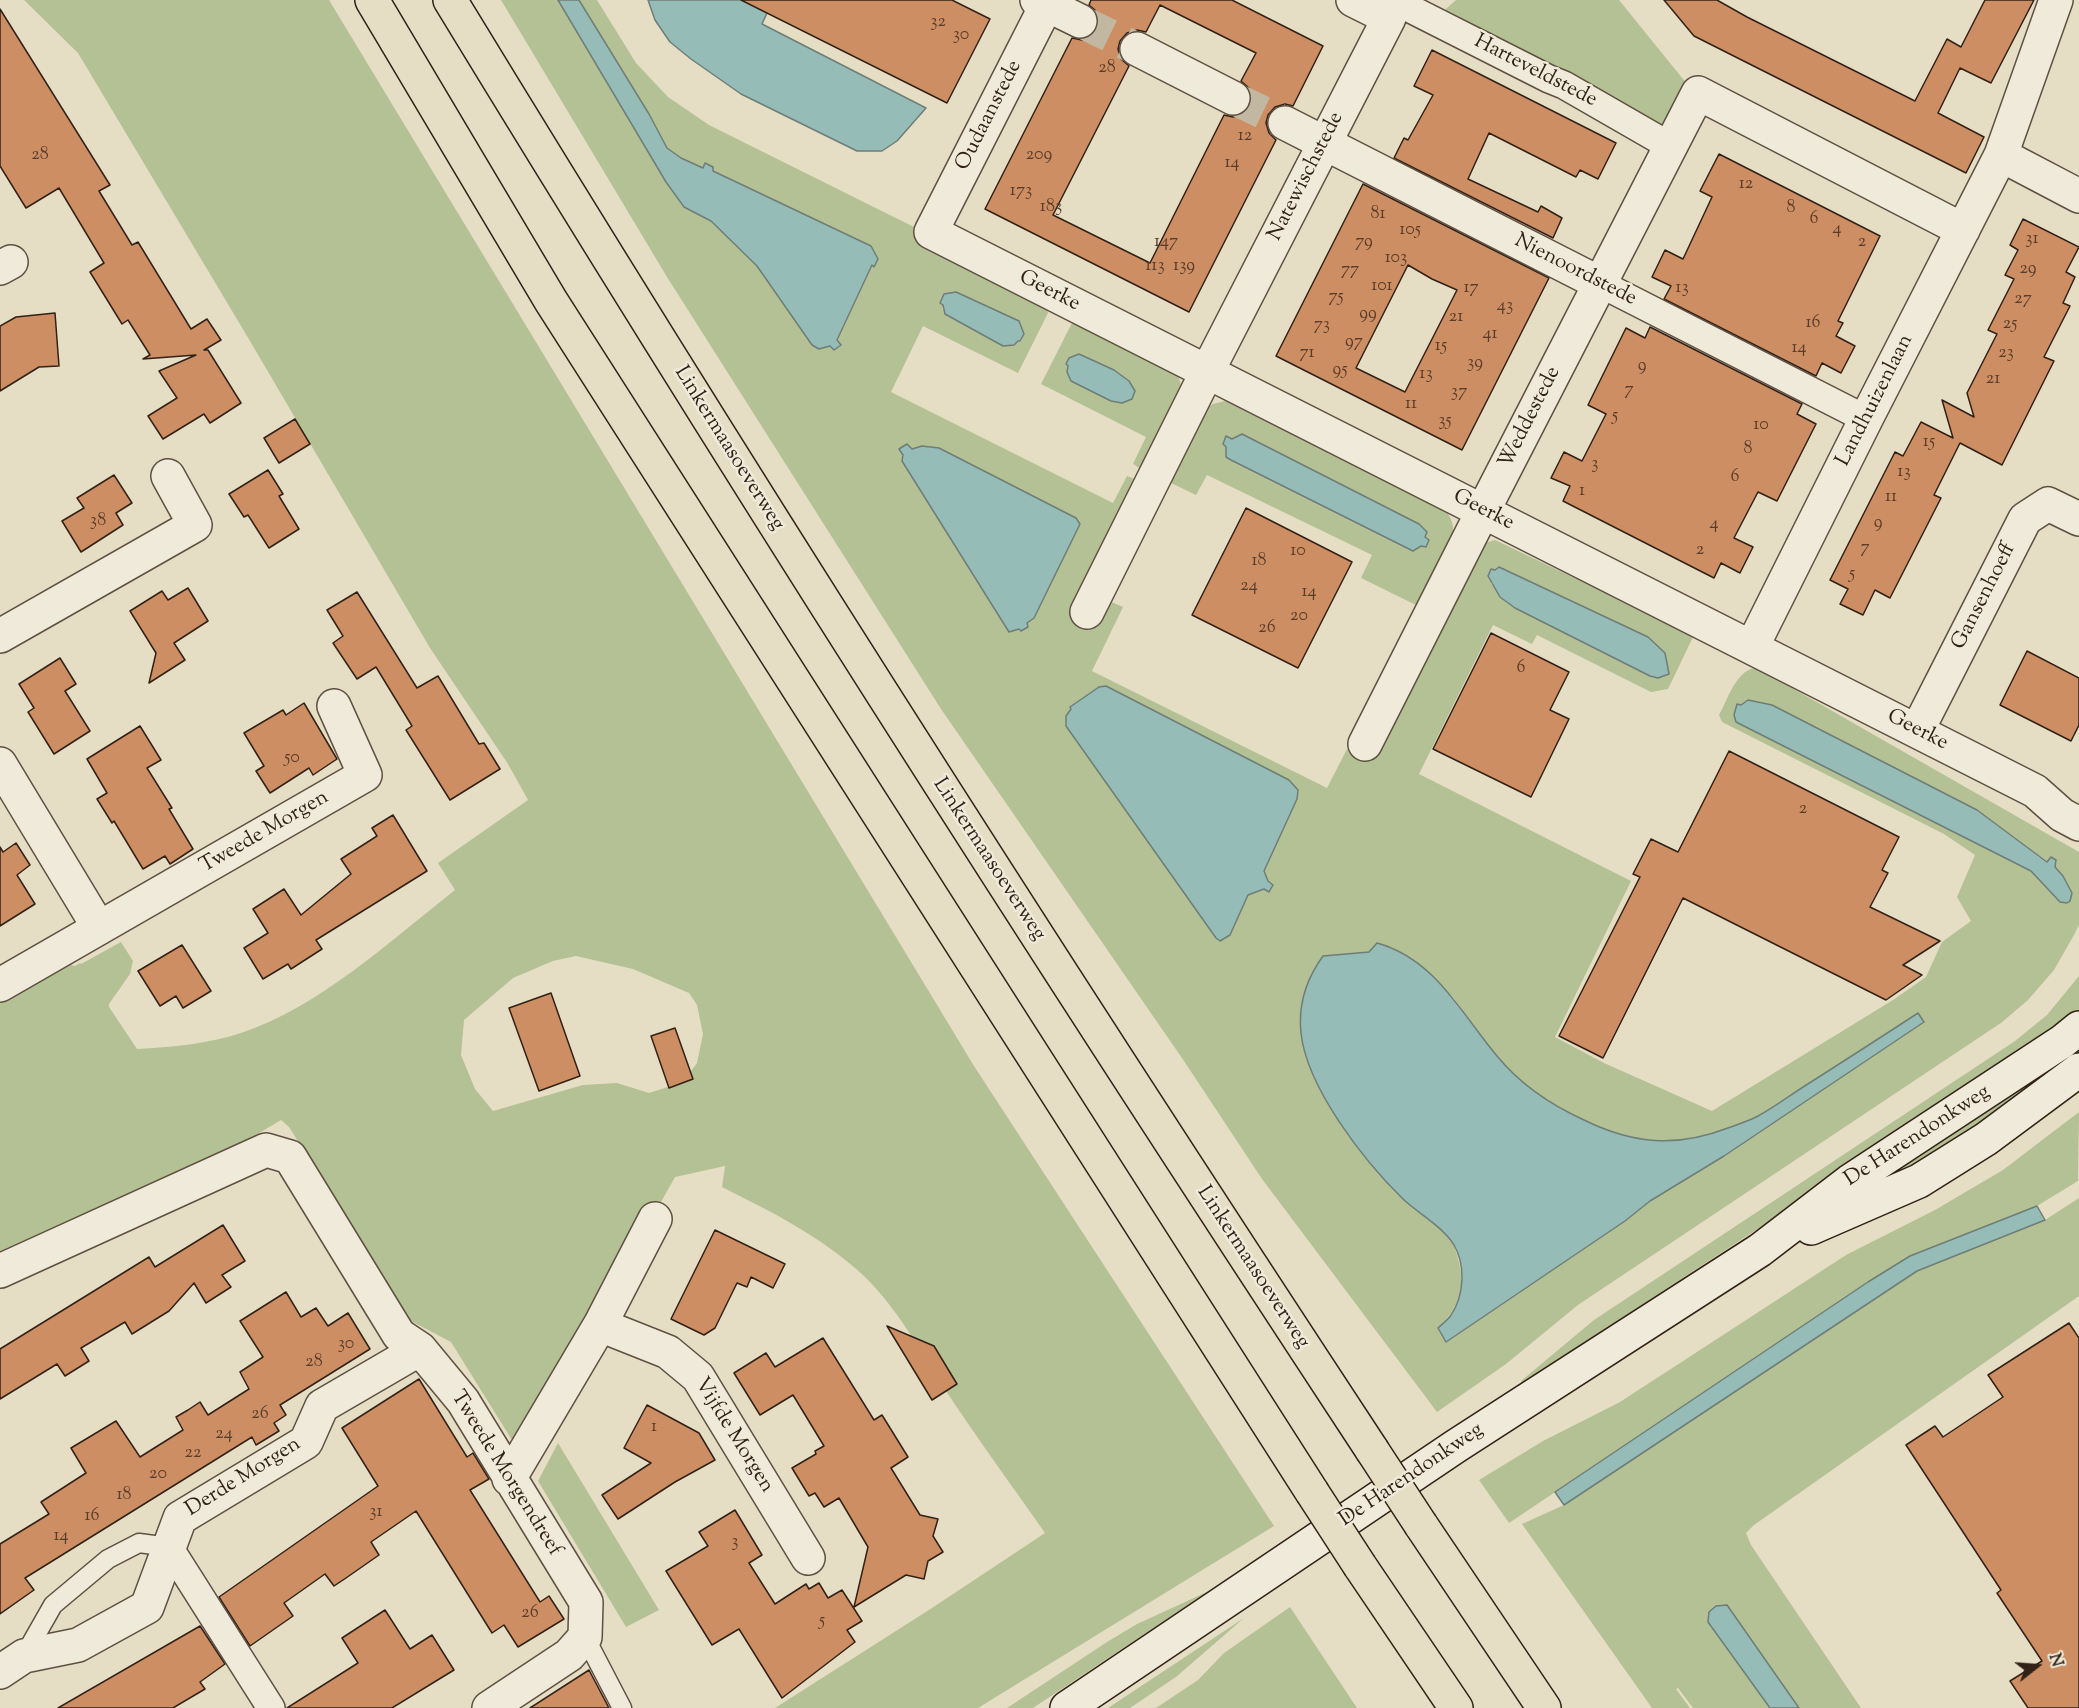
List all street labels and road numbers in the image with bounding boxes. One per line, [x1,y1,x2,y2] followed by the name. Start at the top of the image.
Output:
[1469,30,1601,114] street label: Harteveldstede
[951,57,1029,175] street label: Oudaanstede
[1264,108,1350,246] street label: Natewischstede
[1510,229,1640,313] street label: Nienoordstede
[1014,266,1084,318] street label: Geerke
[1832,331,1920,471] street label: Landhuizenlaan
[667,362,789,536] street label: Linkermaasoeverweg
[1495,363,1567,473] street label: Weddestede
[1448,485,1518,537] street label: Geerke
[1947,540,2023,654] street label: Gansenhoeff
[1882,705,1952,757] street label: Geerke
[926,774,1050,946] street label: Linkermaasoeverweg
[196,786,334,880] street label: Tweede Morgen
[1840,1081,1996,1193] street label: De Harendonkweg
[1190,1182,1314,1354] street label: Linkermaasoeverweg
[688,1374,778,1498] street label: Vijfde Morgen
[444,1387,566,1561] street label: Tweede Morgendreef
[1335,1418,1489,1534] street label: De Harendonkweg
[182,1433,306,1523] street label: Derde Morgen

